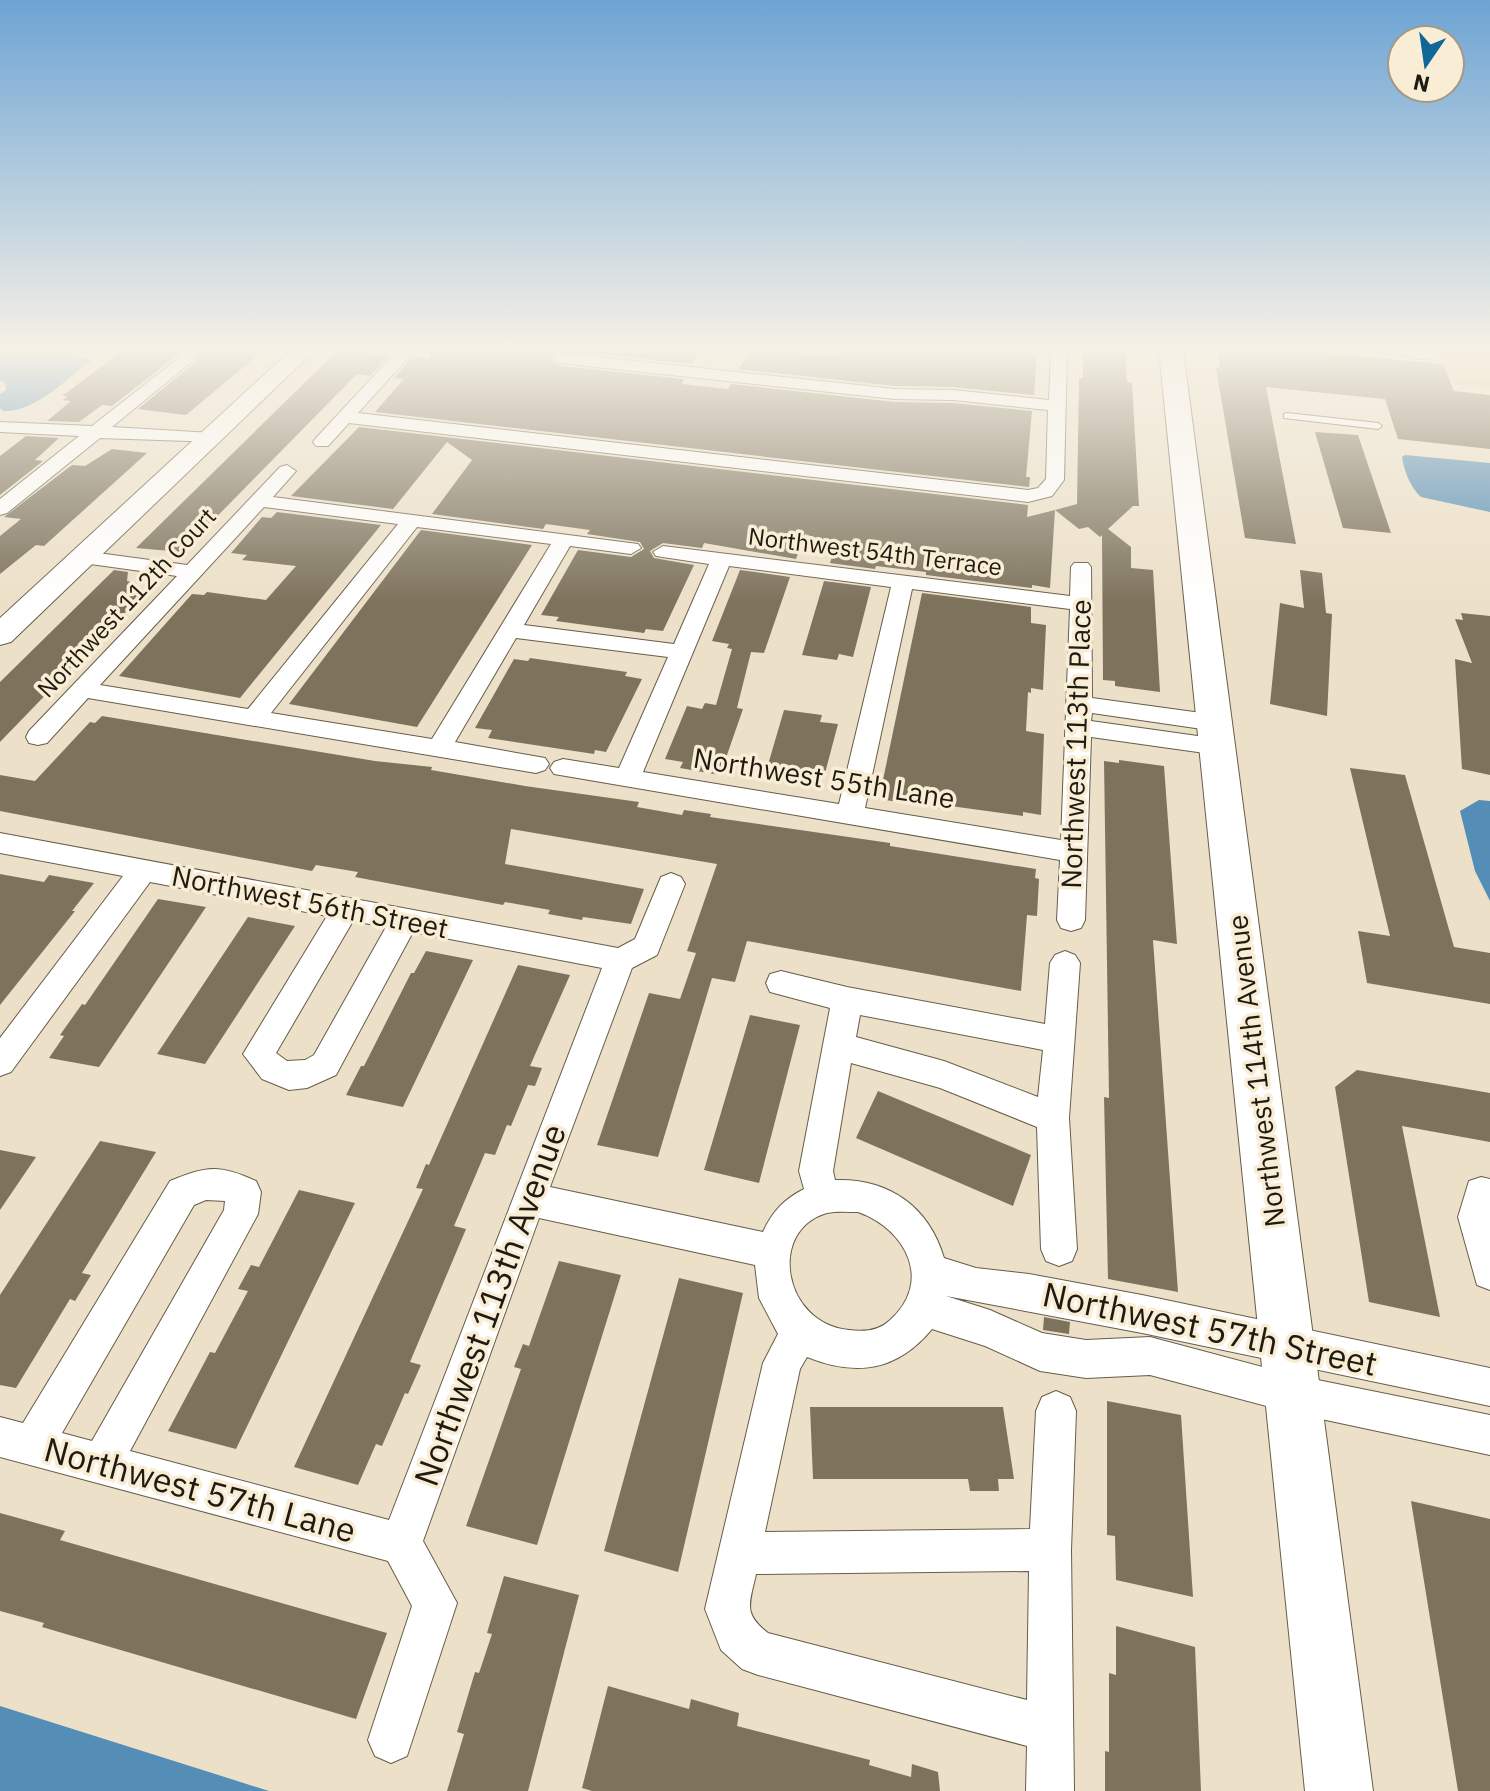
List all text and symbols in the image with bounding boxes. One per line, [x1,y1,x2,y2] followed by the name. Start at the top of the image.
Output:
[1386,24,1466,104] north arrow
[1410,68,1432,100] text: N
[30,501,223,704] street label: Northwest 112th Court
[746,520,1004,582] street label: Northwest 54th Terrace
[1052,599,1099,889] street label: Northwest 113th Place
[691,739,957,816] street label: Northwest 55th Lane
[169,857,451,946] street label: Northwest 56th Street
[1218,913,1293,1229] street label: Northwest 114th Avenue
[403,1118,575,1492] street label: Northwest 113th Avenue
[1039,1271,1382,1385] street label: Northwest 57th Street
[40,1426,361,1552] street label: Northwest 57th Lane

